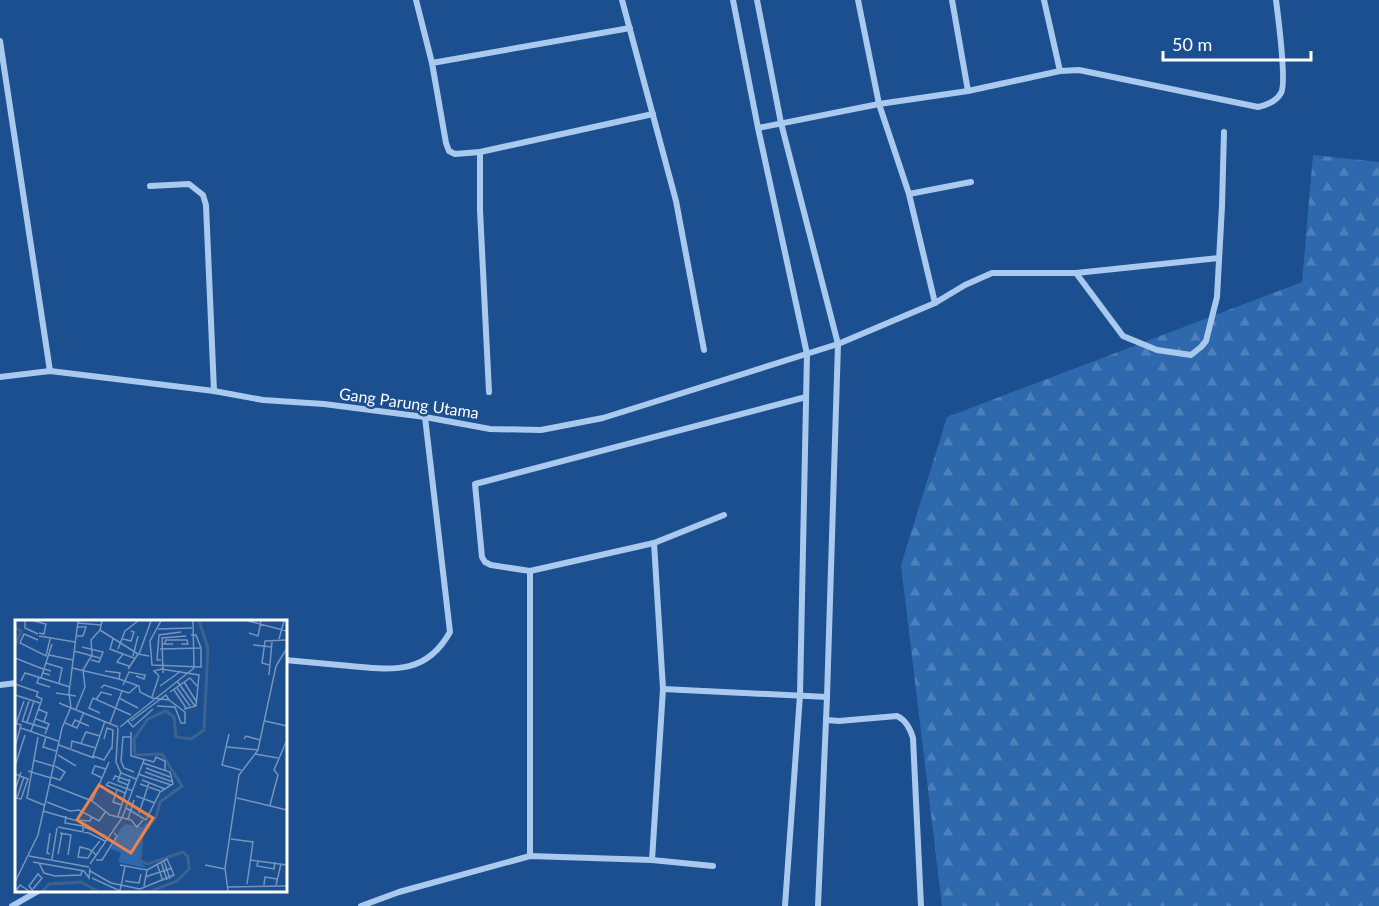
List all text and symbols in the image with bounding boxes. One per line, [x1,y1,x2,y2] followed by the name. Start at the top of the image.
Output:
[1163,24,1312,62] scale bar
[1172,33,1212,55] text: 50 m
[338,383,480,422] street label: Gang Parung Utama
[15,620,286,891] inset map

